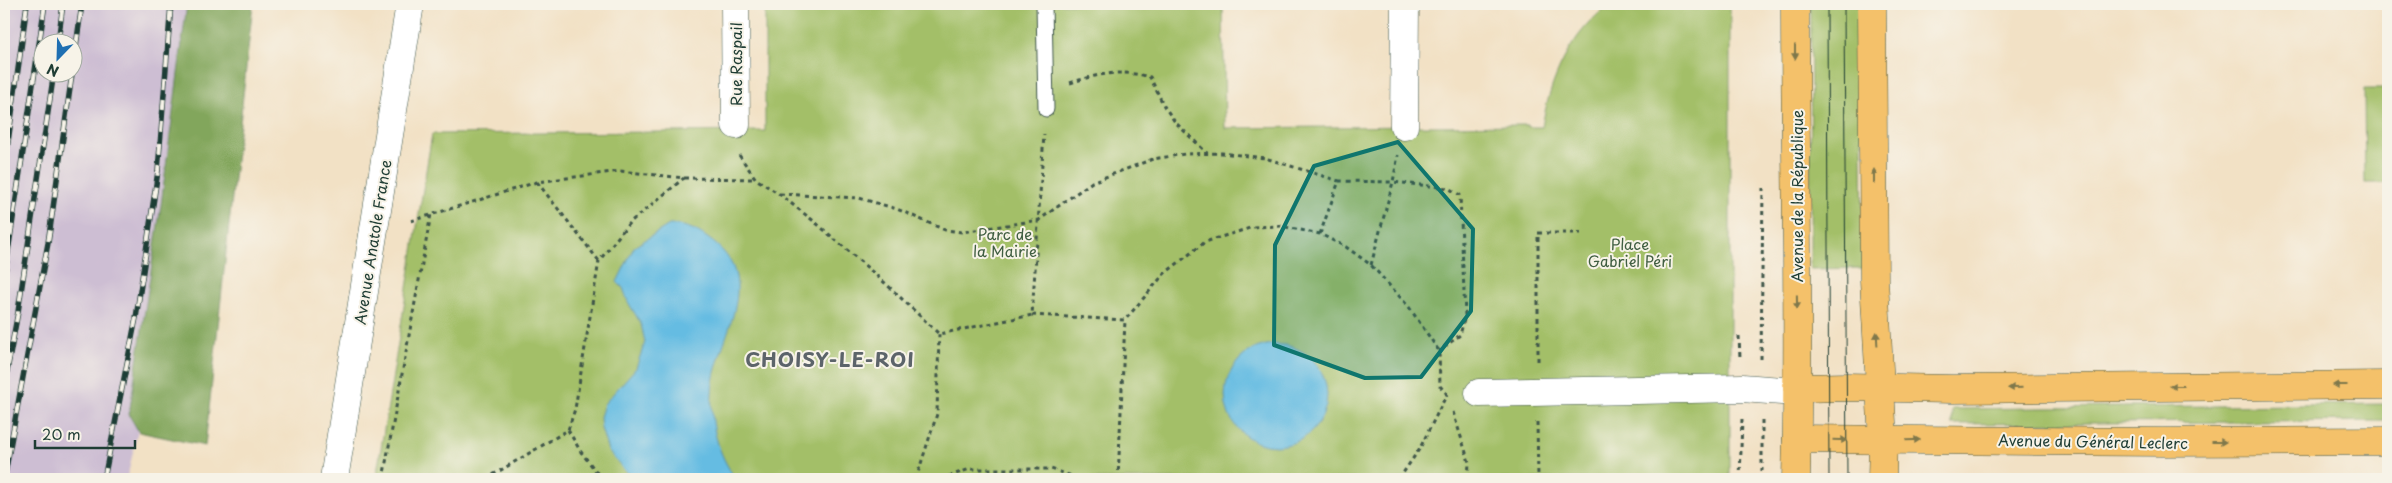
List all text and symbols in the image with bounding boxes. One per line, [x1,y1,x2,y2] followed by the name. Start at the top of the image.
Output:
[724,22,747,106] street label: Rue Raspail
[32,32,82,82] north arrow
[1791,45,1799,61] one-way arrow
[44,59,62,82] text: N
[1785,110,1808,282] street label: Avenue de la République
[348,158,396,326] street label: Avenue Anatole France
[1869,168,1877,184] one-way arrow
[973,222,1037,262] park label: Parc de la Mairie
[1588,232,1672,272] park label: Place Gabriel Péri
[1793,295,1801,311] one-way arrow
[1873,330,1881,346] one-way arrow
[745,344,915,374] district label: CHOISY-LE-ROI
[2331,381,2347,389] one-way arrow
[2169,382,2185,390] one-way arrow
[2006,384,2022,392] one-way arrow
[35,418,135,450] scale bar
[42,422,81,445] text: 20 m
[1998,428,2188,454] street label: Avenue du Général Leclerc
[1832,436,1848,444] one-way arrow
[1905,436,1921,444] one-way arrow
[2211,438,2227,446] one-way arrow

